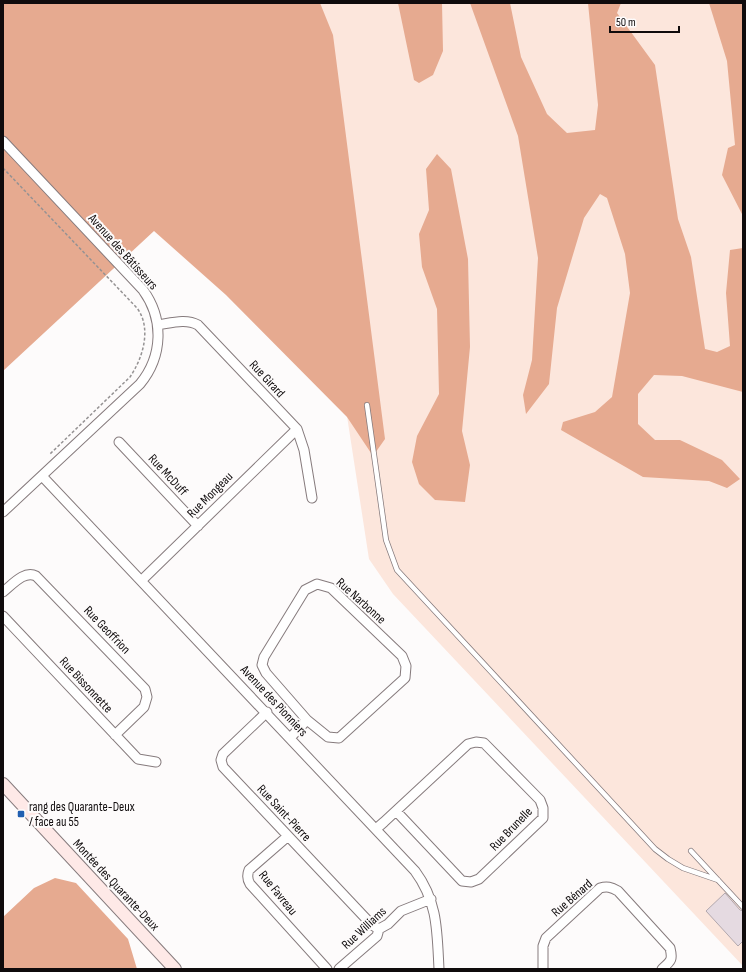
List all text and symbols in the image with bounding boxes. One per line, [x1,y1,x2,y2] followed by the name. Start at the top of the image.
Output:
[610,8,679,34] scale bar
[616,15,636,30] text: 50 m
[84,210,161,293] street label: Avenue des Bâtisseurs
[246,357,288,401] street label: Rue Girard
[145,451,192,499] street label: Rue McDuff
[184,469,236,521] street label: Rue Mongeau
[333,575,389,627] street label: Rue Narbonne
[80,603,134,657] street label: Rue Geoffrion
[56,654,116,716] street label: Rue Bissonnette
[236,661,311,740] street label: Avenue des Pionniers
[254,781,314,845] street label: Rue Saint-Pierre
[29,799,135,830] place label: rang des Quarante-Deux / face au 55
[486,804,536,854] street label: Rue Brunelle
[16,809,26,819] marker: rang des Quarante-Deux / face au 55
[69,836,163,934] street label: Montée des Quarante-Deux
[255,868,301,918] street label: Rue Favreau
[548,876,596,920] street label: Rue Bénard
[338,903,390,953] street label: Rue Williams

